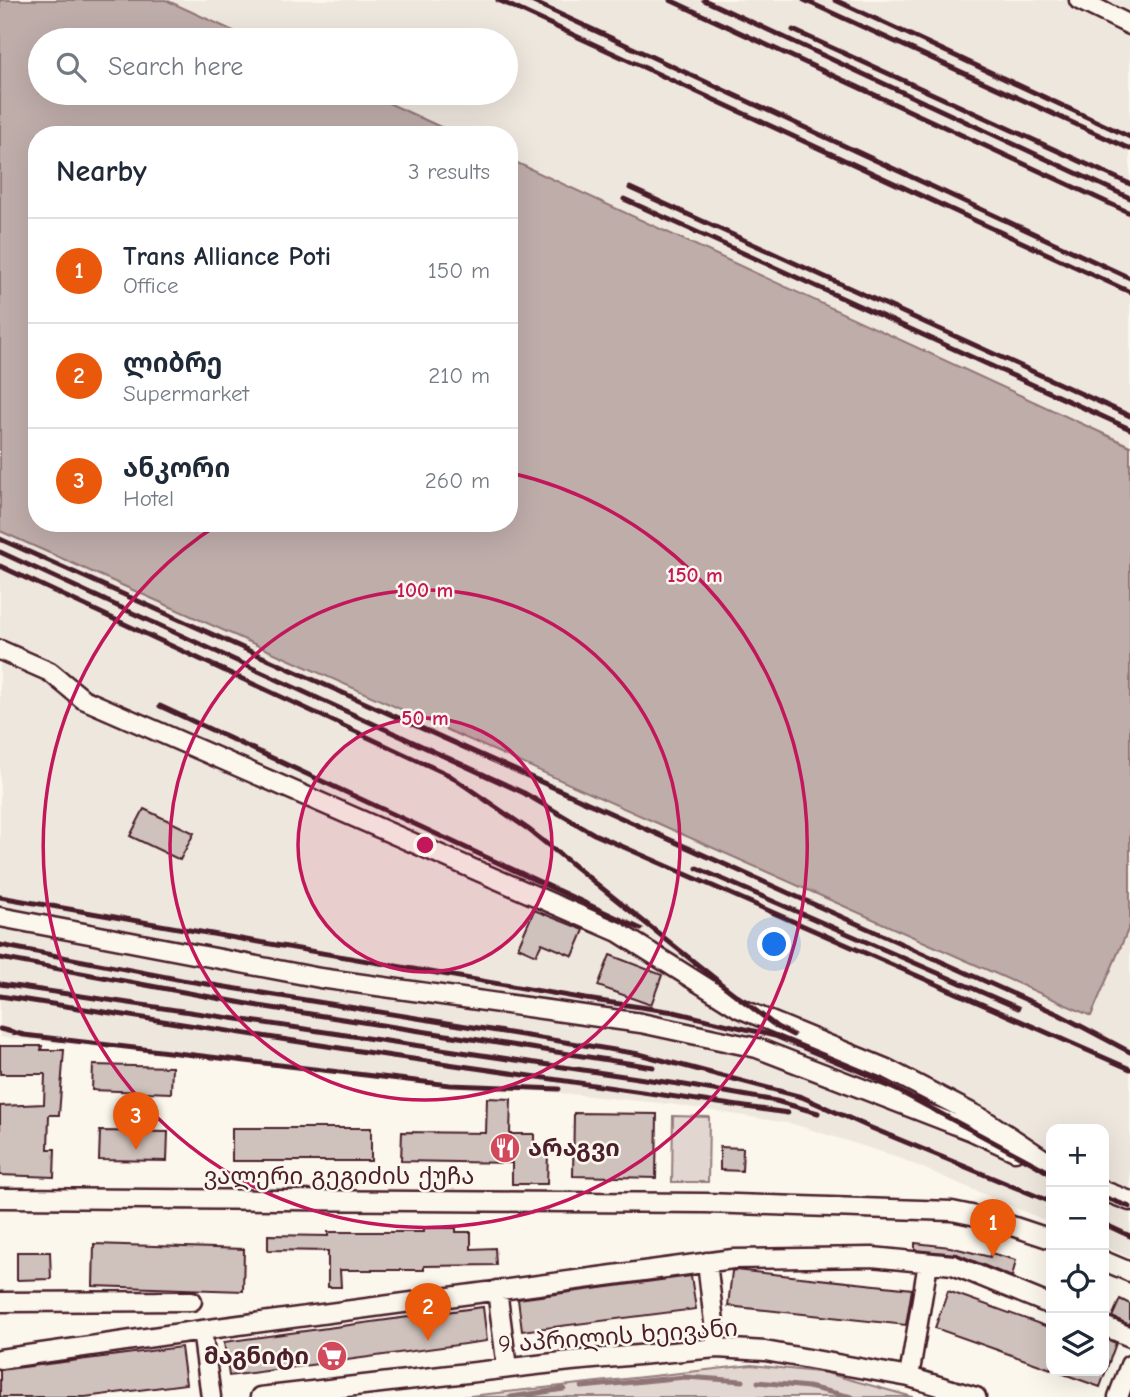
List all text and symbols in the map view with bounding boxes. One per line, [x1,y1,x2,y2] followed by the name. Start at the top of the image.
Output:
[28,28,518,105] search box
[52,48,90,86] icon: search
[108,52,243,82] text: Search here
[56,154,147,189] text: Nearby
[408,158,490,185] text: 3 results
[123,242,331,272] text: Trans Alliance Poti
[74,257,84,284] text: 1
[428,257,490,284] text: 150 m
[123,272,178,299] text: Office
[123,349,222,379] text: ლიბრე
[73,362,85,389] text: 2
[428,362,490,389] text: 210 m
[123,380,249,407] text: Supermarket
[123,454,230,484] text: ანკორი
[73,467,85,494] text: 3
[425,467,490,494] text: 260 m
[123,485,174,512] text: Hotel
[667,563,723,587] text: 150 m
[397,578,453,602] text: 100 m
[401,706,449,730] text: 50 m
[413,833,437,857] centre of rings
[757,927,791,961] your location
[113,1092,159,1150] pin: 3
[1046,1124,1109,1376] map controls
[1046,1124,1109,1187] button: +
[488,1131,522,1165] restaurant icon: არაგვი
[528,1134,620,1162] place label: არაგვი
[204,1162,474,1190] street label: ვალერი გეგიძის ქუჩა
[1046,1187,1109,1250] button: −
[970,1199,1016,1257] pin: 1
[1046,1250,1109,1313] button: locate
[405,1283,451,1341] pin: 2
[1046,1313,1109,1376] button: layers
[497,1314,739,1358] street label: 9 აპრილის ხეივანი
[315,1339,349,1373] supermarket icon: მაგნიტი
[204,1342,309,1370] place label: მაგნიტი

